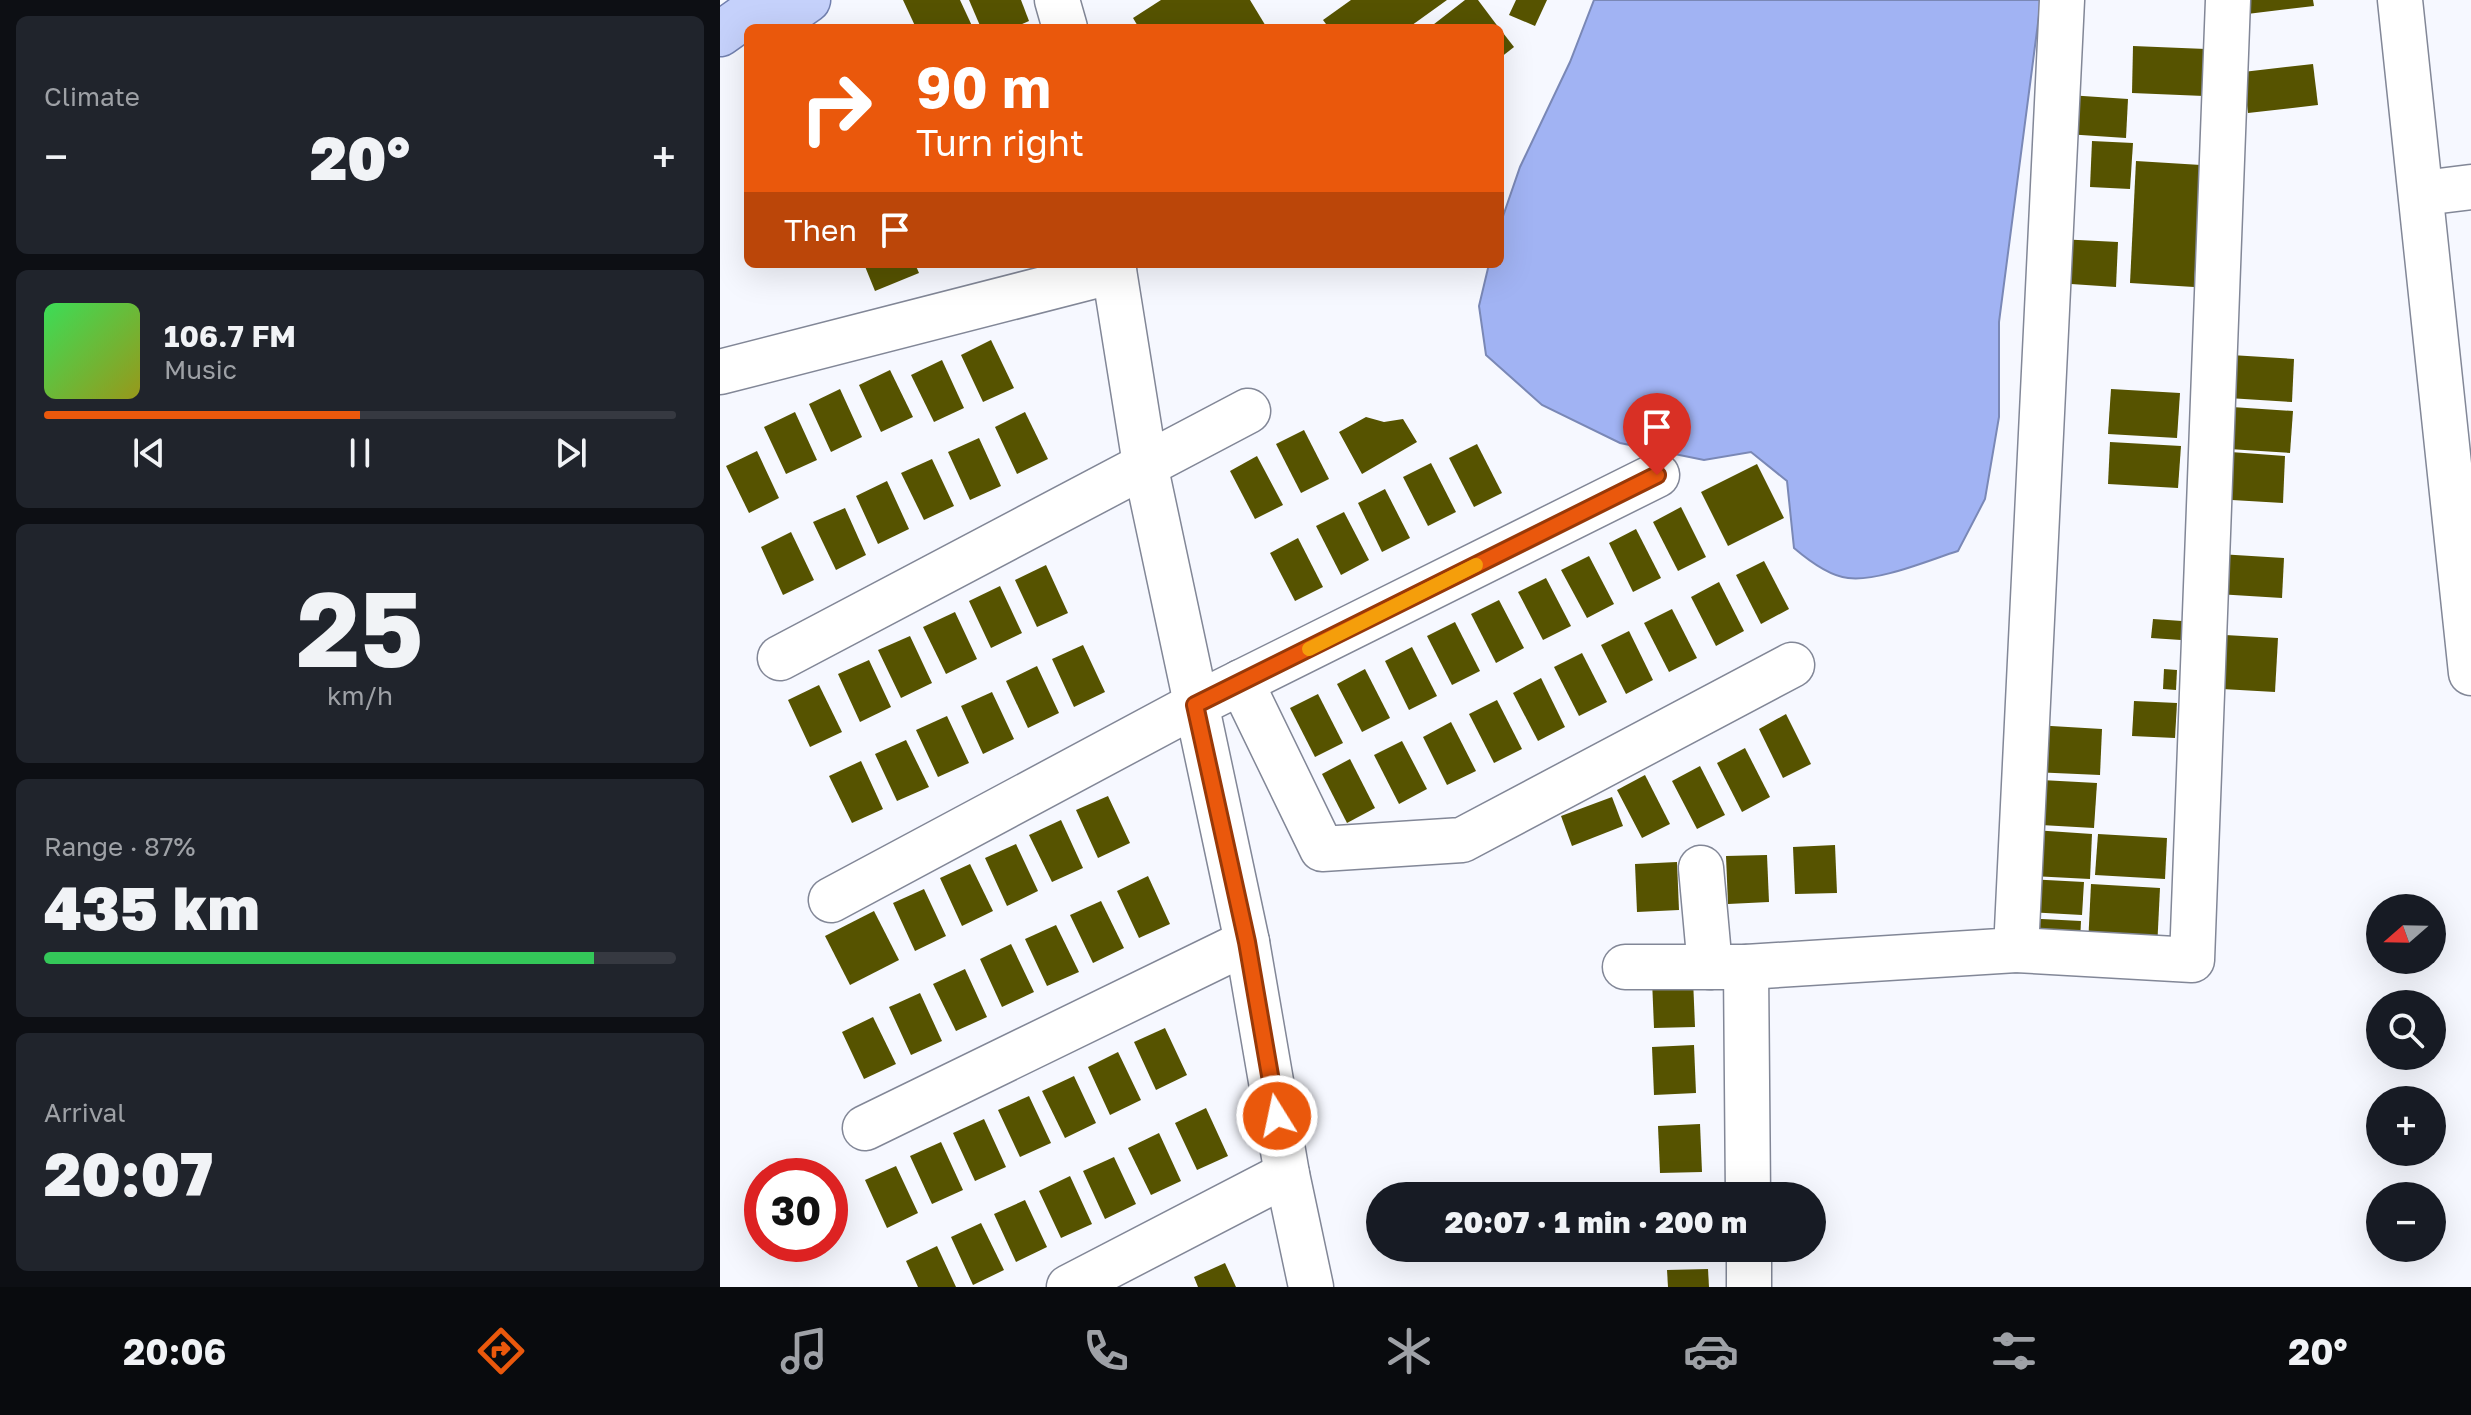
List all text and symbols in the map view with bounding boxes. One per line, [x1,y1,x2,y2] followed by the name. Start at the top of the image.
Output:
[916,53,1051,120] text: 90 m
[784,56,888,160] icon: right
[44,81,140,112] text: Climate
[310,121,410,193] text: 20°
[916,121,1084,164] text: Turn right
[44,130,68,183] text: −
[652,130,676,183] text: +
[873,208,917,252] icon: arrive
[784,212,857,248] text: Then
[164,318,296,354] text: 106.7 FM
[164,354,237,385] text: Music
[1623,393,1691,475] pin
[1635,405,1679,449] icon: arrive
[127,431,171,475] icon: previous
[338,431,382,475] icon: pause
[549,431,593,475] icon: next
[297,565,423,690] text: 25
[327,680,393,711] text: km/h
[44,831,195,862] text: Range · 87%
[44,871,260,943] text: 435 km
[2366,894,2446,974] north arrow
[2366,894,2446,1262] map controls
[2366,990,2446,1070] button: search
[1235,1074,1319,1158] position arrow
[2366,1086,2446,1166] button: +
[44,1097,125,1128] text: Arrival
[44,1137,213,1209] text: 20:07
[744,1158,848,1262] speed limit sign: 30
[2366,1182,2446,1262] button: −
[1445,1204,1747,1240] text: 20:07 · 1 min · 200 m
[473,1323,529,1379] icon: directions
[776,1323,832,1379] icon: music
[1078,1323,1134,1379] icon: phone
[1381,1323,1437,1379] icon: climate
[1683,1323,1739,1379] icon: car
[1986,1323,2042,1379] icon: filters
[123,1330,226,1373] text: 20:06
[2288,1330,2348,1373] text: 20°

